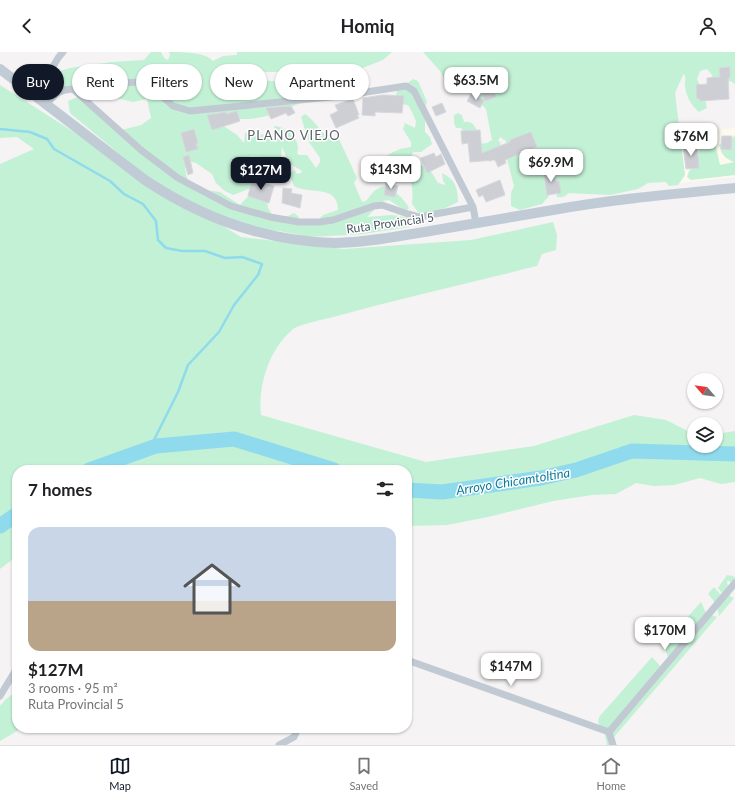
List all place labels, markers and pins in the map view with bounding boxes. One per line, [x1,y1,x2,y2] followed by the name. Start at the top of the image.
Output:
[443,67,509,101] pin: $63.5M
[667,123,715,157] pin: $76M
[518,149,584,183] pin: $69.9M
[363,156,419,190] pin: $143M
[233,157,289,191] pin: $127M
[637,617,693,651] pin: $170M
[483,653,539,687] pin: $147M

